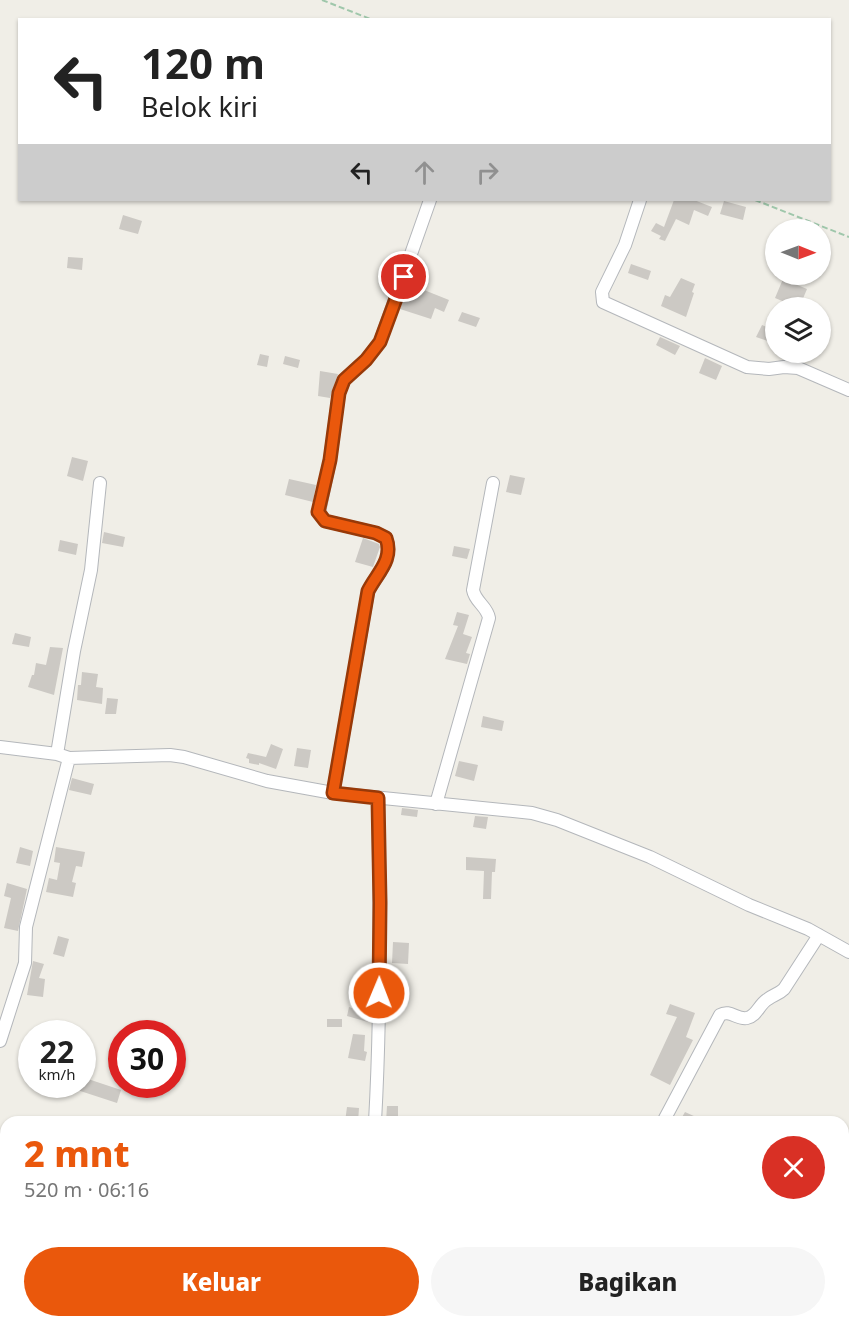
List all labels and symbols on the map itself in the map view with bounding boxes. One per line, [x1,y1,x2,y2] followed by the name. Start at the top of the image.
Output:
[765,219,831,285] north arrow
[378,251,429,302] pin
[347,961,411,1025] position arrow
[108,1020,186,1098] speed limit sign: 30

